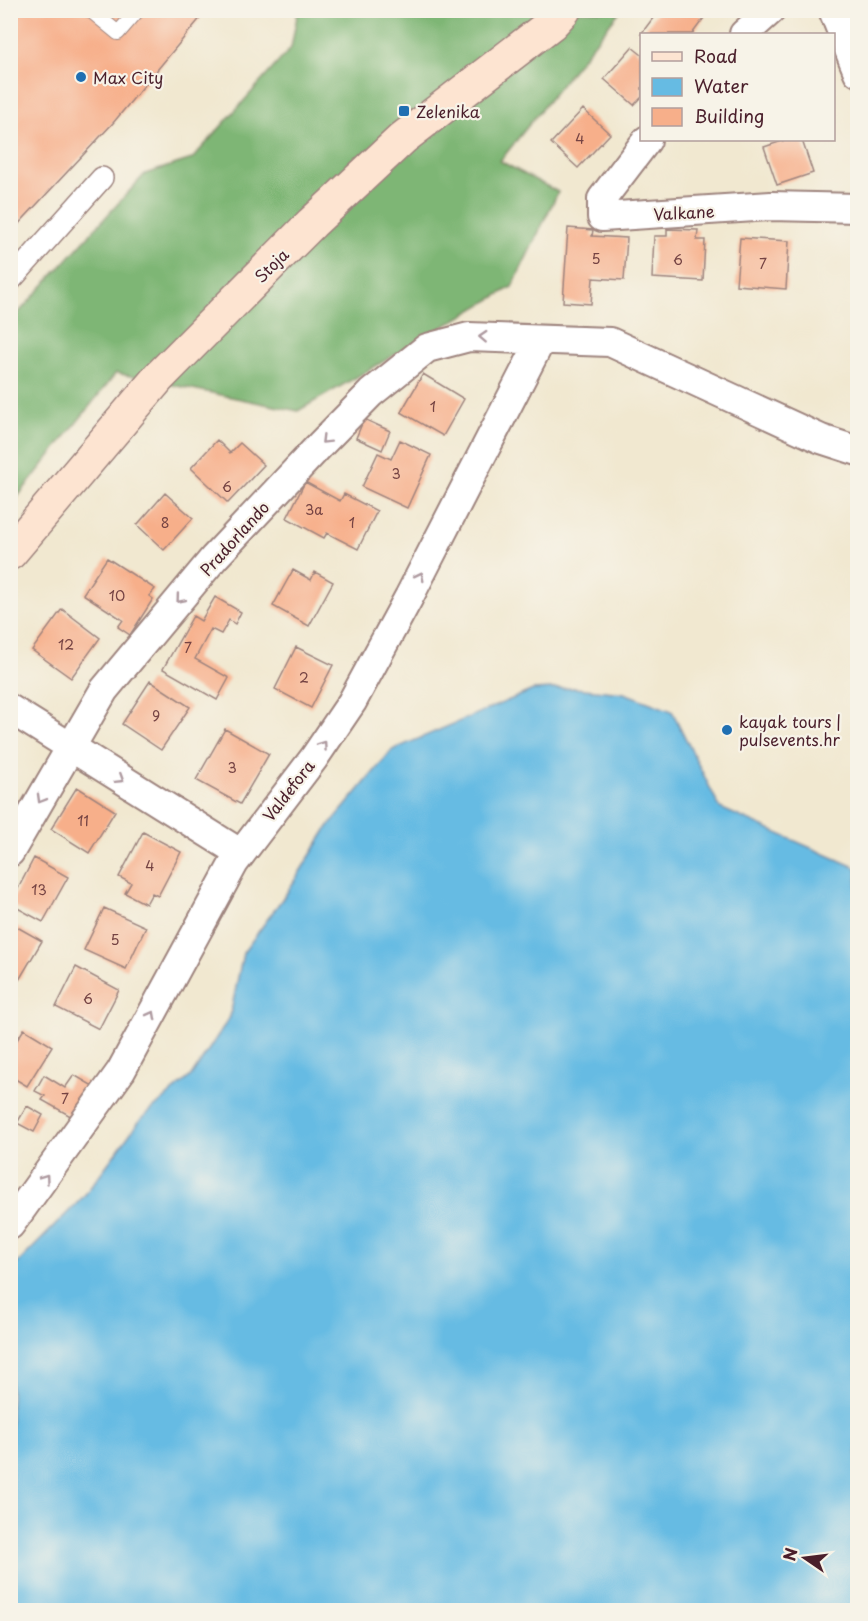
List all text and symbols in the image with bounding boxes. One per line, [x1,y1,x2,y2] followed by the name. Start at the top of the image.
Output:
[640,33,835,141] legend
[694,42,738,69] text: Road
[93,65,163,89] place label: Max City
[74,70,88,84] marker: Max City
[694,72,749,99] text: Water
[416,99,480,123] place label: Zelenika
[694,102,764,129] text: Building
[397,104,411,118] marker: Zelenika
[575,128,585,149] house number: 4
[653,198,715,226] street label: Valkane
[248,242,294,288] street label: Stoja
[591,248,601,269] house number: 5
[673,249,683,270] house number: 6
[759,253,767,274] house number: 7
[479,331,488,344] one-way arrow
[430,396,436,417] house number: 1
[321,433,332,443] one-way arrow
[391,463,401,484] house number: 3
[222,476,232,497] house number: 6
[194,495,274,581] street label: Pradorlando
[305,499,323,520] house number: 3a
[161,512,169,533] house number: 8
[349,512,355,533] house number: 1
[413,572,424,582] one-way arrow
[109,585,125,606] house number: 10
[176,592,187,603] one-way arrow
[58,634,74,655] house number: 12
[184,637,192,658] house number: 7
[299,667,309,688] house number: 2
[152,705,160,726] house number: 9
[739,709,841,751] place label: kayak tours | pulsevents.hr
[720,723,734,737] marker: kayak tours | pulsevents.hr
[316,740,327,751] one-way arrow
[256,754,320,826] street label: Valdefora
[227,757,237,778] house number: 3
[114,772,124,784] one-way arrow
[37,793,49,803] one-way arrow
[77,810,89,831] house number: 11
[145,855,155,876] house number: 4
[31,879,47,900] house number: 13
[110,929,120,950] house number: 5
[83,988,93,1009] house number: 6
[145,1011,156,1021] one-way arrow
[61,1088,69,1109] house number: 7
[38,1174,49,1185] one-way arrow
[775,1528,835,1588] north arrow
[776,1545,803,1563] text: N

